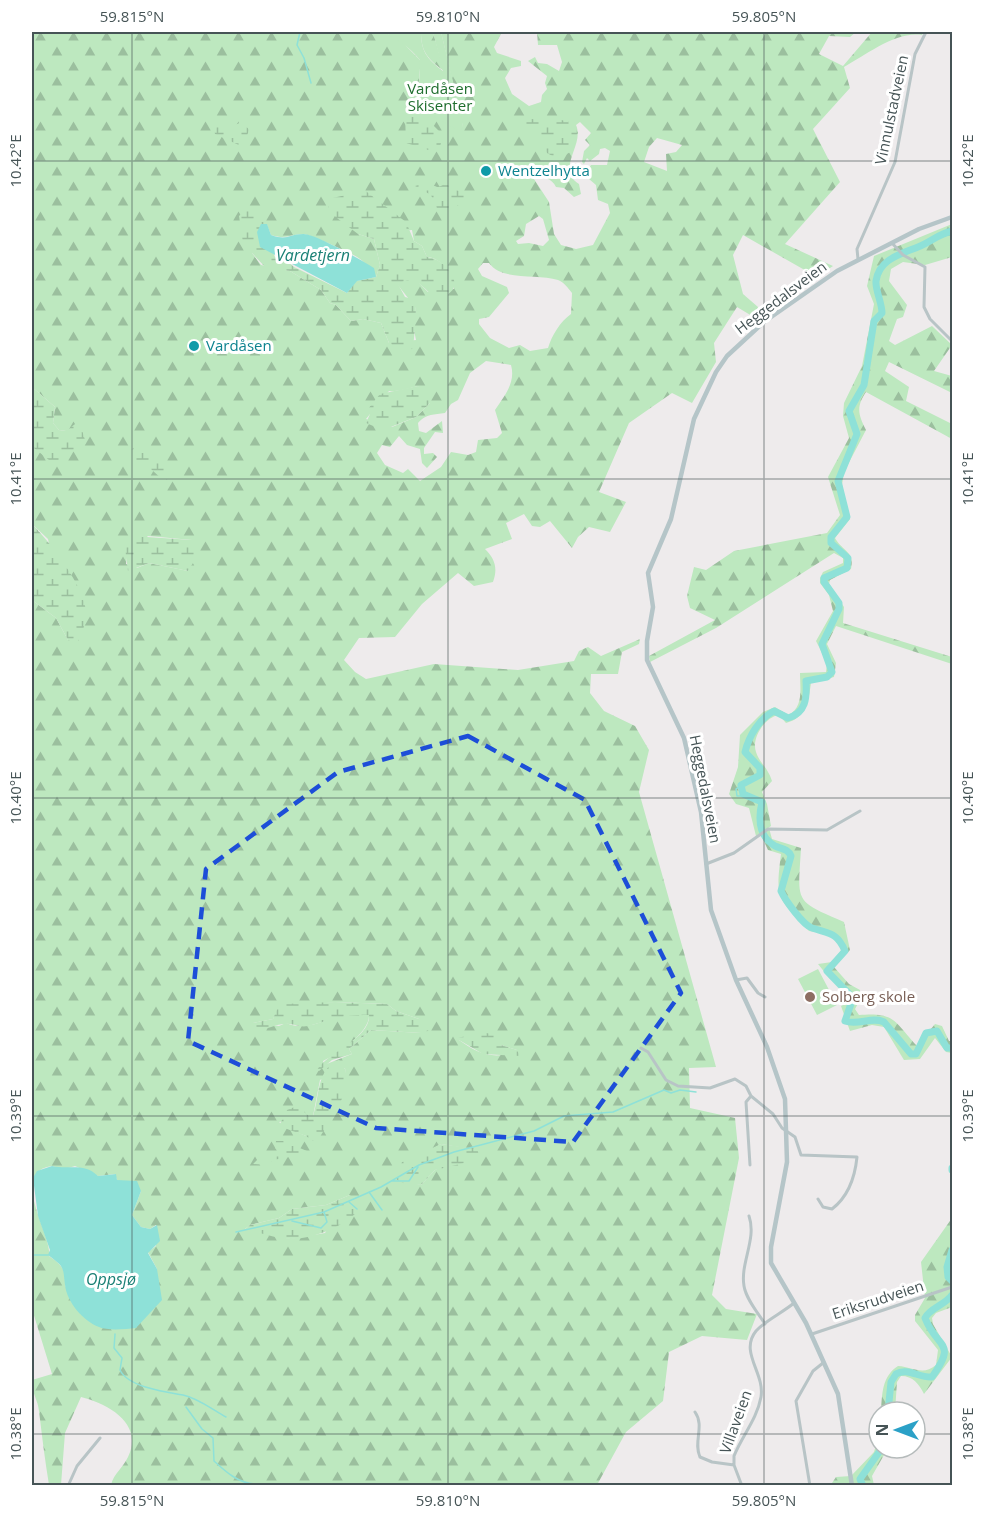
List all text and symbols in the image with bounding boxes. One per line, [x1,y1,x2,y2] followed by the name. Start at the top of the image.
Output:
[100,6,164,26] text: 59.815°N
[416,6,480,26] text: 59.810°N
[732,6,796,26] text: 59.805°N
[870,53,912,166] street label: Vinnulstadveien
[407,78,473,115] park label: Vardåsen Skisenter
[5,134,25,188] text: 10.42°E
[957,134,977,188] text: 10.42°E
[498,160,590,180] place label: Wentzelhytta
[479,164,493,178] marker: Wentzelhytta
[276,244,350,266] water label: Vardetjern
[730,256,830,338] street label: Heggedalsveien
[206,335,272,355] place label: Vardåsen
[187,339,201,353] marker: Vardåsen
[5,452,25,506] text: 10.41°E
[957,452,977,506] text: 10.41°E
[686,733,726,845] street label: Heggedalsveien
[5,771,25,825] text: 10.40°E
[957,771,977,825] text: 10.40°E
[822,986,915,1006] place label: Solberg skole
[803,990,817,1004] marker: Solberg skole
[5,1089,25,1143] text: 10.39°E
[957,1089,977,1143] text: 10.39°E
[86,1268,136,1290] water label: Oppsjø
[829,1275,926,1323] street label: Eriksrudveien
[714,1387,756,1456] street label: Villaveien
[867,1400,927,1460] north arrow
[5,1407,25,1461] text: 10.38°E
[957,1407,977,1461] text: 10.38°E
[871,1423,893,1437] text: N
[100,1490,164,1510] text: 59.815°N
[416,1490,480,1510] text: 59.810°N
[732,1490,796,1510] text: 59.805°N

